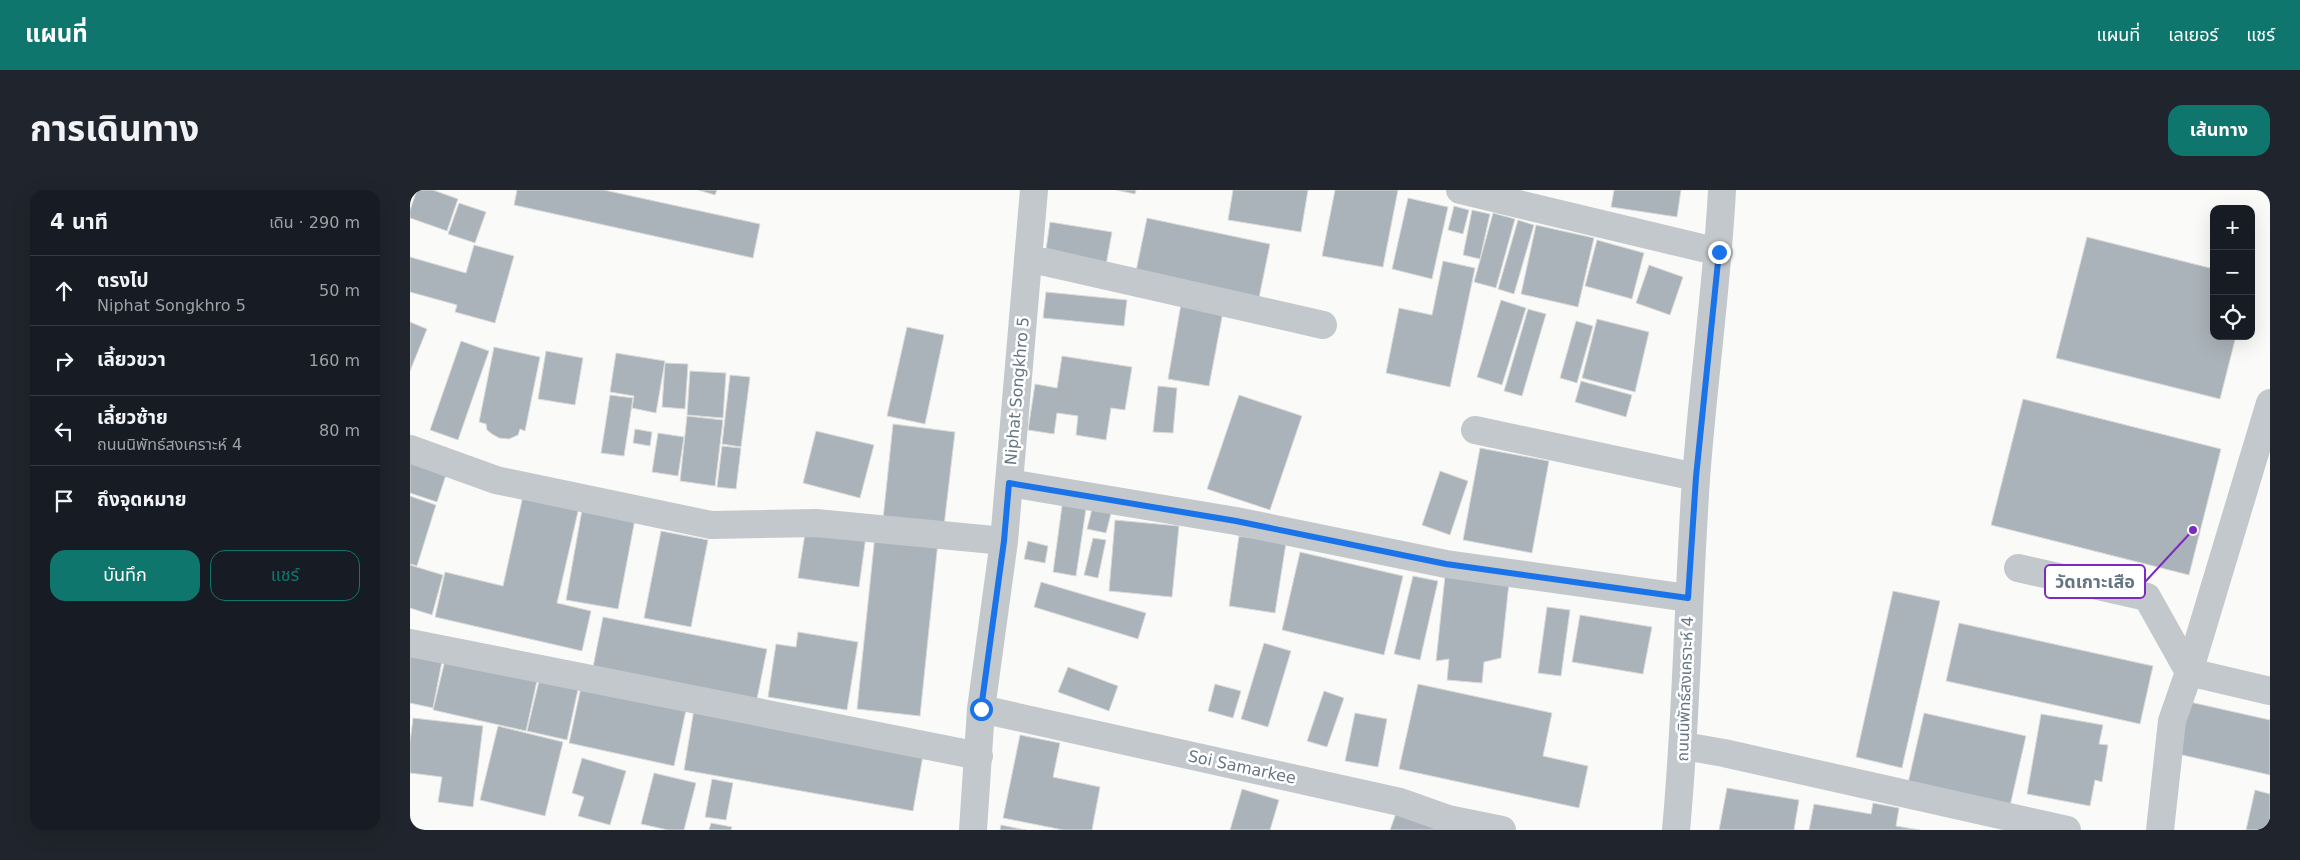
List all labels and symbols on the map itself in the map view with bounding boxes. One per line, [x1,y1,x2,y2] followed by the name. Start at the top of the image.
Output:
[1708,241,1731,264] route end
[1001,316,1033,466] street label: Niphat Songkhro 5
[2045,565,2145,598] callout: วัดเกาะเสือ
[2055,571,2135,592] text: วัดเกาะเสือ
[1673,616,1697,762] street label: ถนนนิพัทธ์สงเคราะห์ 4
[970,698,993,721] route start
[1186,746,1298,788] street label: Soi Samarkee

